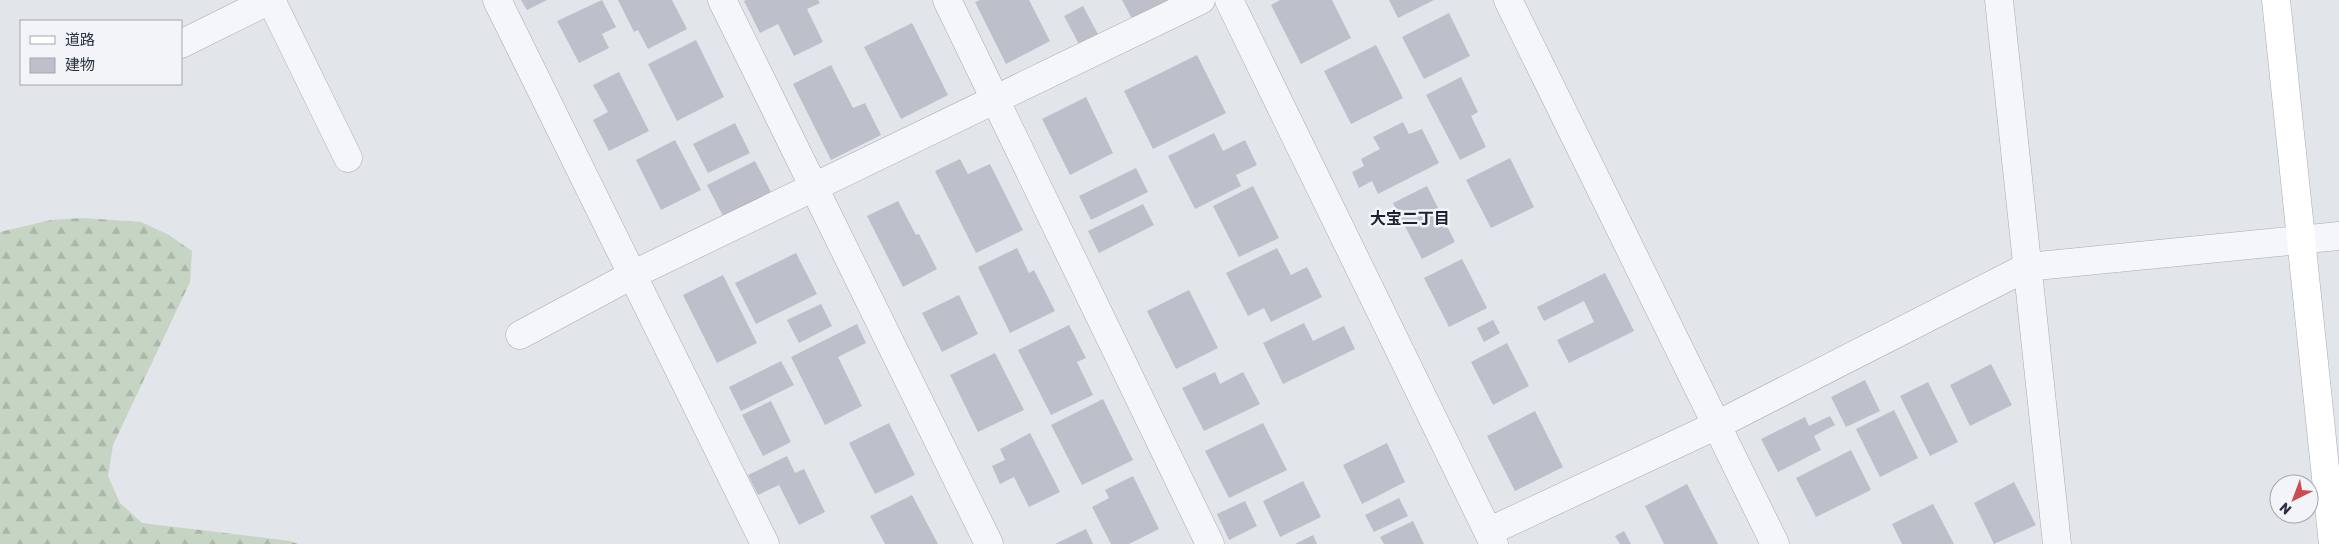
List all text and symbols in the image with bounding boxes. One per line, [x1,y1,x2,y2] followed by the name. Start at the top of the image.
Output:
[20,20,182,85] legend
[65,31,95,49] text: 道路
[65,56,95,74] text: 建物
[1370,209,1450,228] district label: 大宝二丁目
[2269,474,2319,524] north arrow
[2276,499,2295,518] text: N

